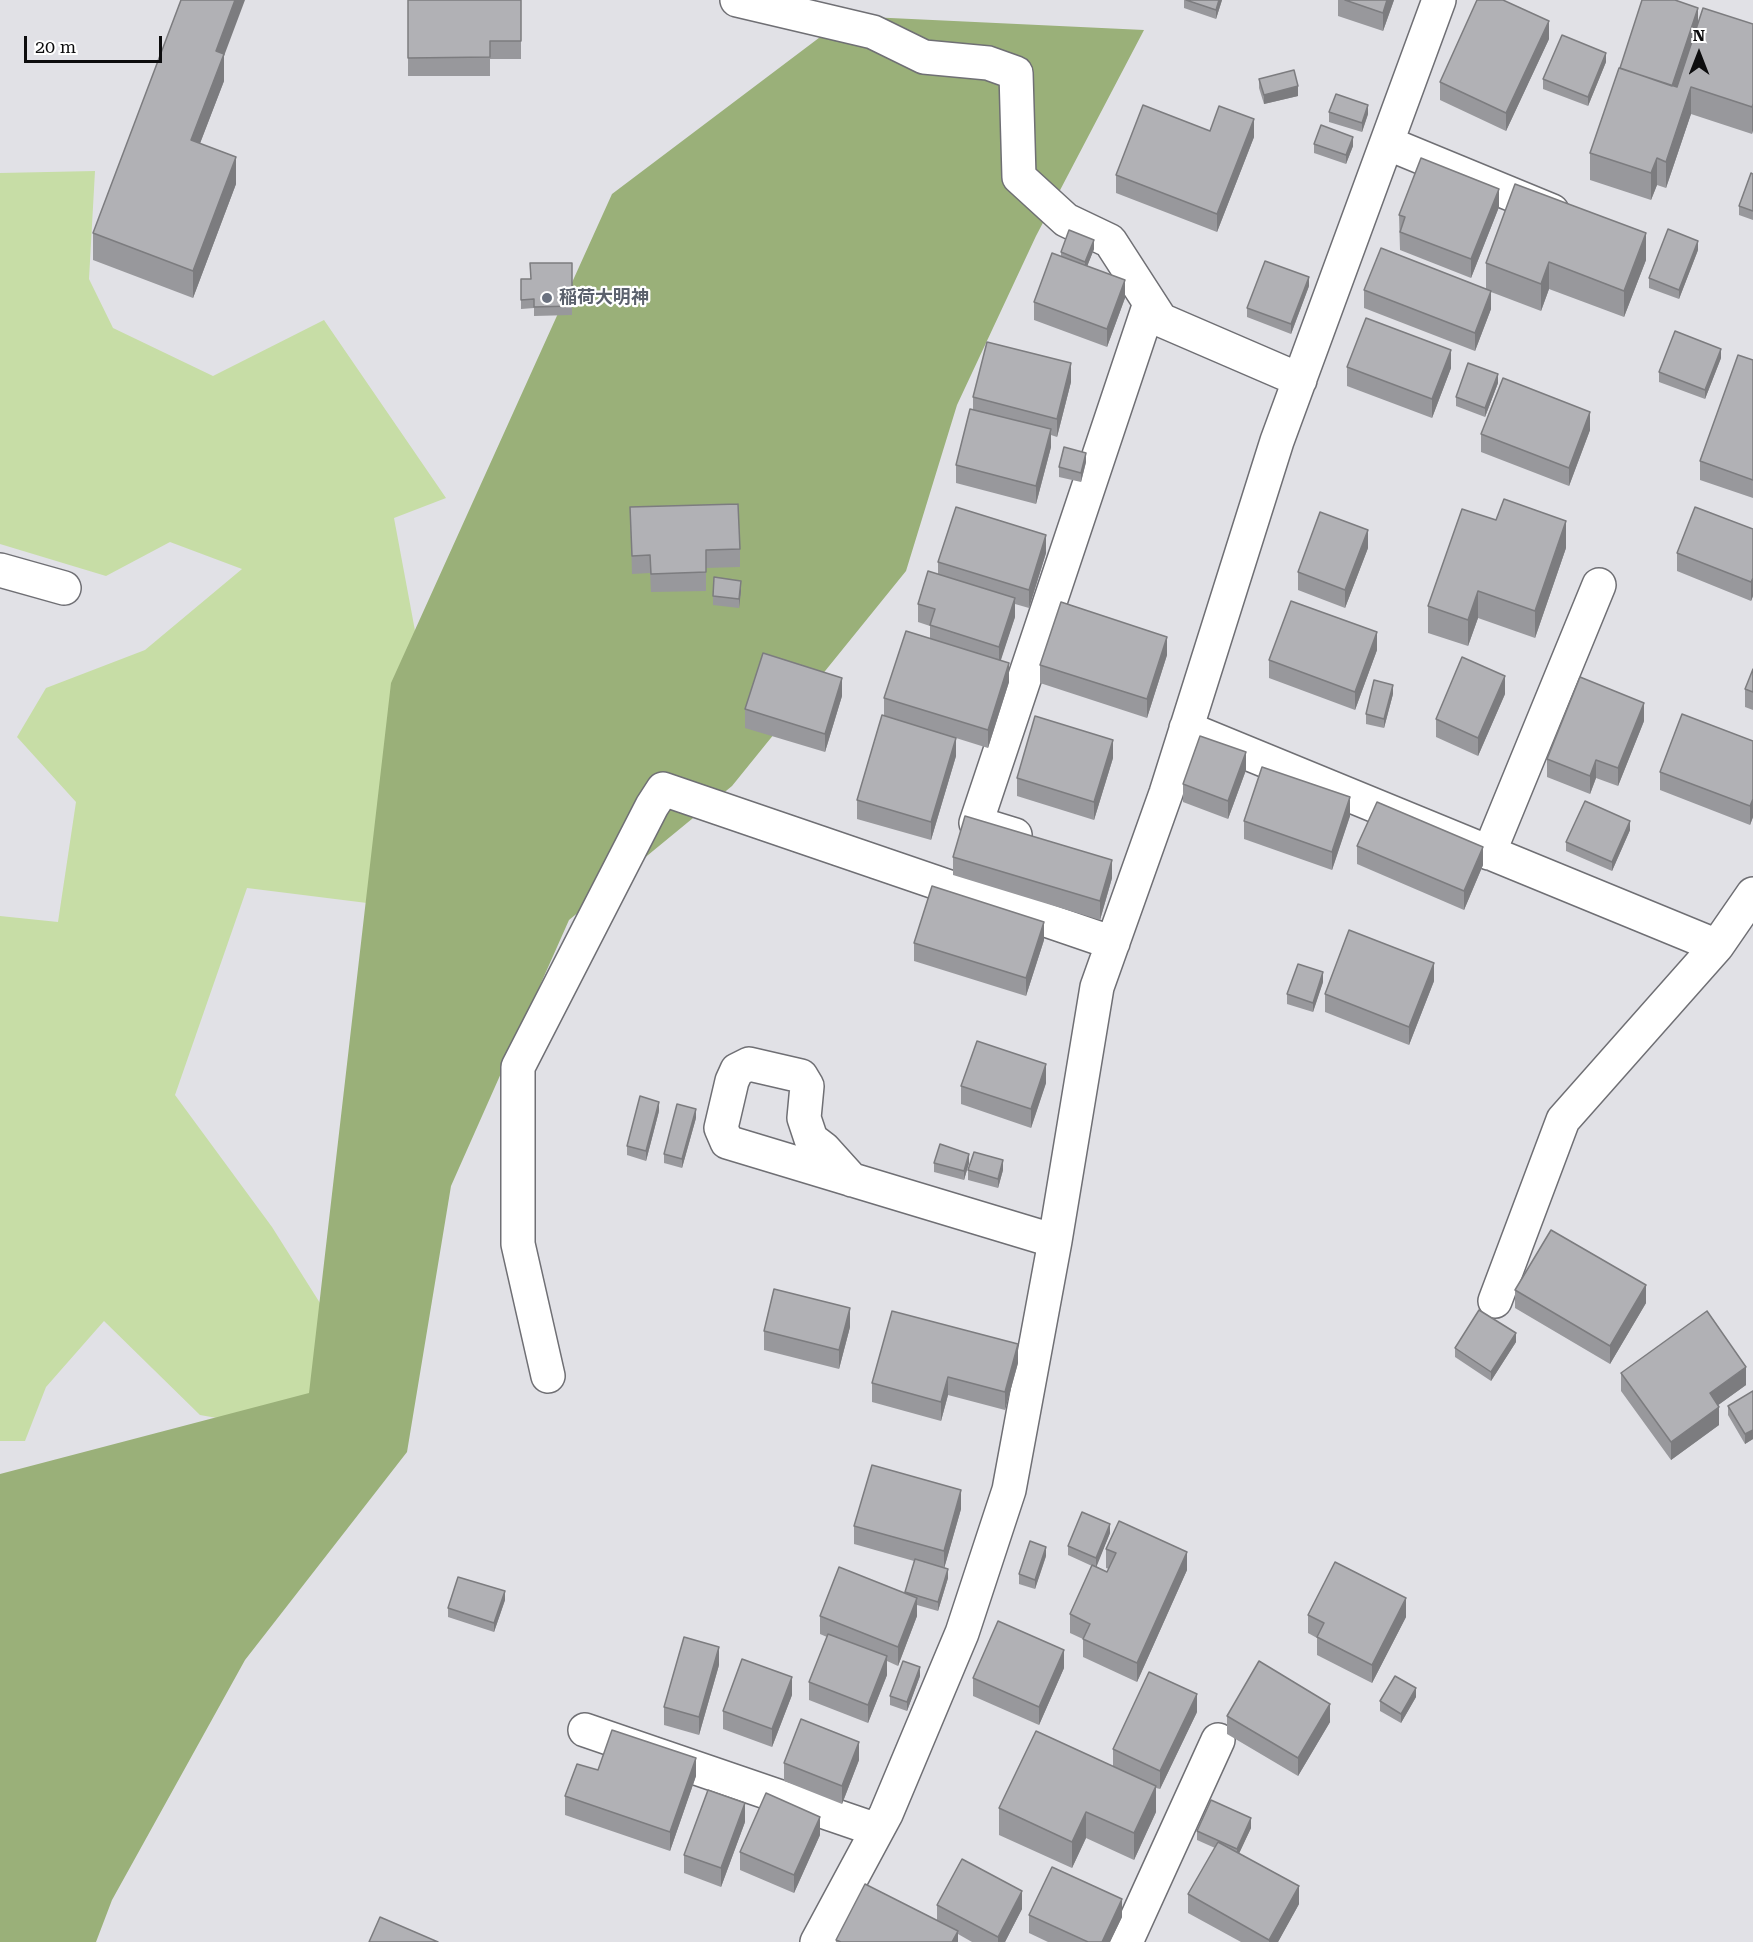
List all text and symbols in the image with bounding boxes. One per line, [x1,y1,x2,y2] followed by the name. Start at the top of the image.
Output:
[27,24,165,62] scale bar
[1669,24,1729,84] north arrow
[1693,26,1705,45] text: N
[35,36,76,57] text: 20 m
[559,287,649,309] place label: 稲荷大明神
[540,291,554,305] marker: 稲荷大明神

